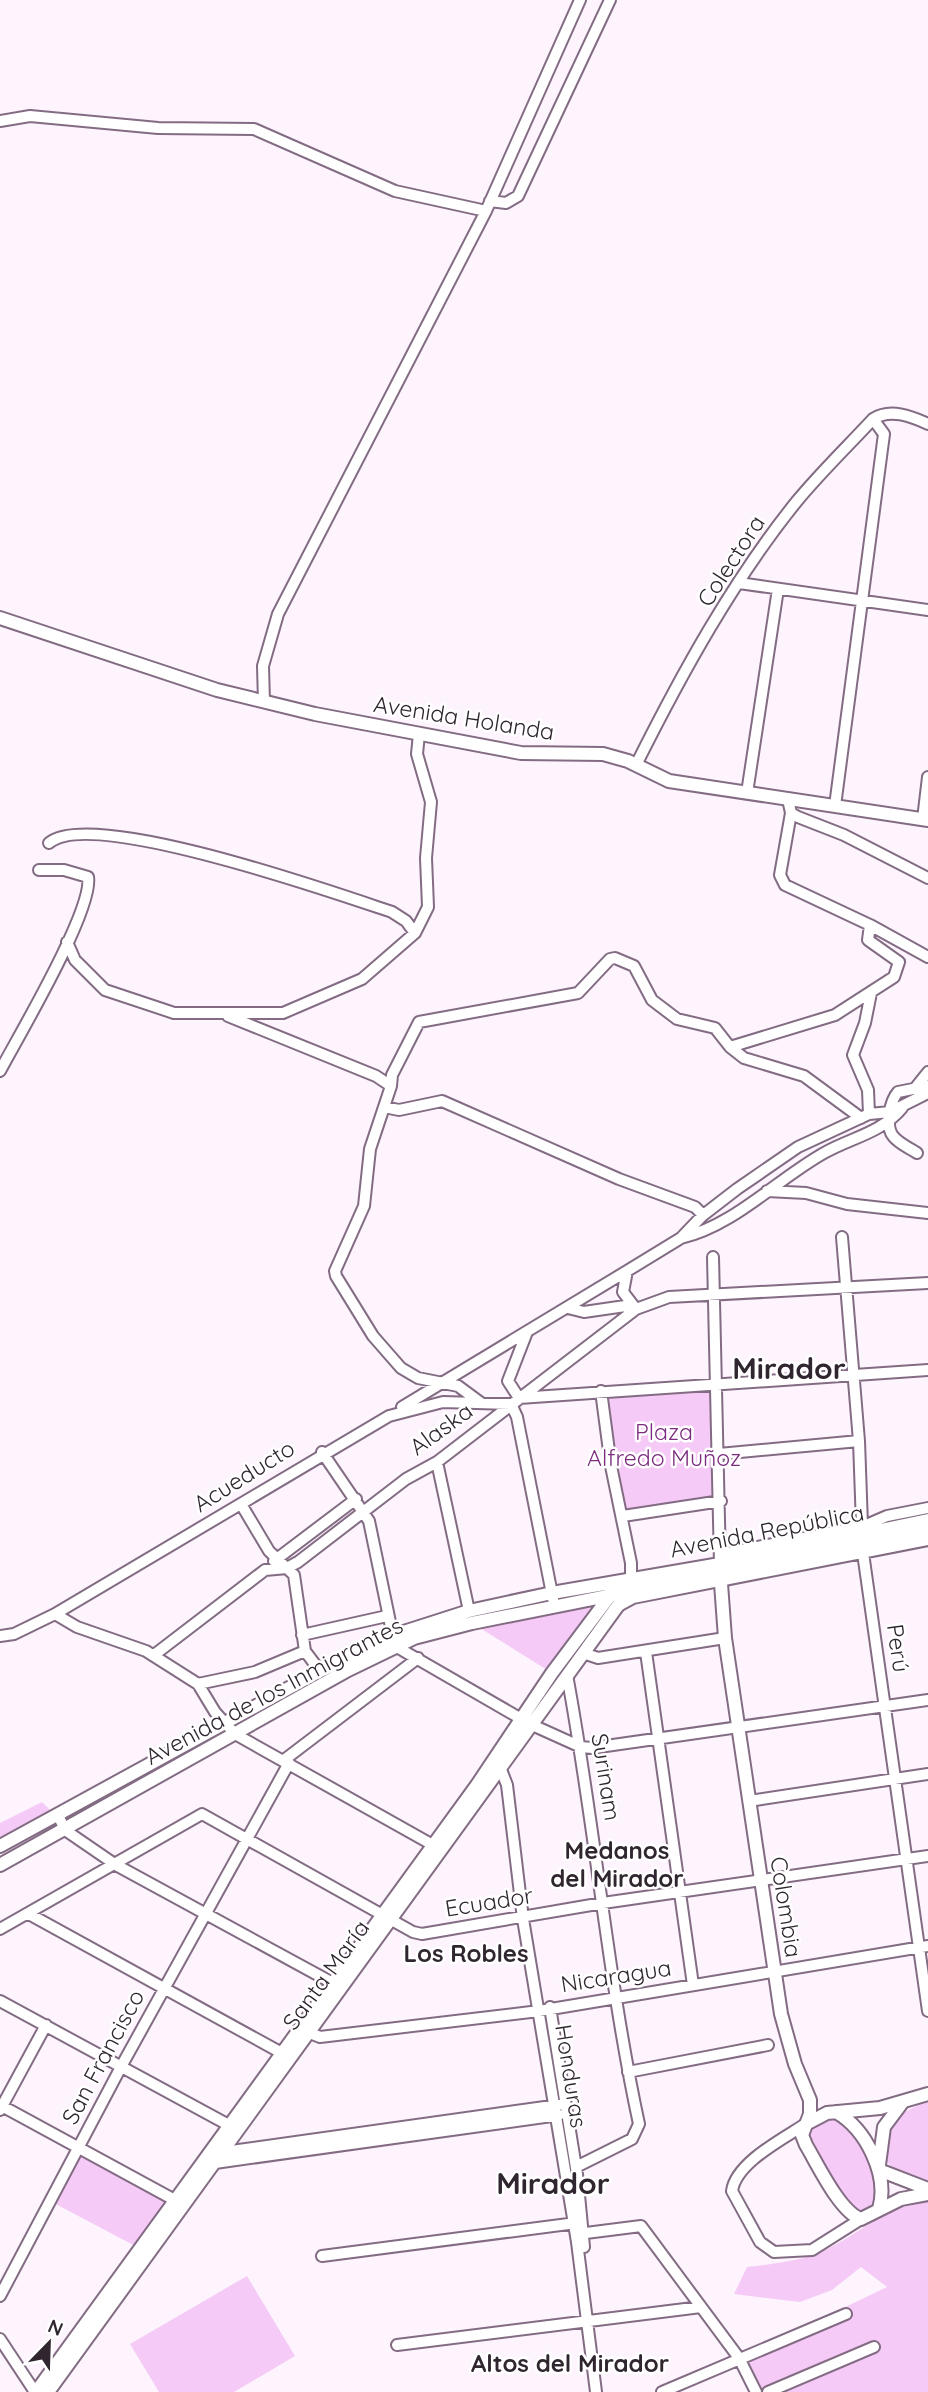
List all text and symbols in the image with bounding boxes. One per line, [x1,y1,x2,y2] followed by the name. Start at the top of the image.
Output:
[690,510,771,612] street label: Colectora
[372,689,556,746] street label: Avenida Holanda
[732,1349,846,1387] district label: Mirador
[403,1396,478,1461] street label: Alaska
[587,1417,741,1472] park label: Plaza Alfredo Muñoz
[188,1433,300,1518] street label: Acueducto
[667,1497,866,1564] street label: Avenida República
[140,1610,407,1771] street label: Avenida de los Inmigrantes
[881,1622,916,1674] street label: Perú
[585,1731,628,1823] street label: Surinam
[550,1835,684,1893] district label: Medanos del Mirador
[764,1854,809,1959] street label: Colombia
[443,1880,535,1923] street label: Ecuador
[276,1914,375,2035] street label: Santa María
[403,1938,529,1968] district label: Los Robles
[559,1952,673,1999] street label: Nicaragua
[55,1984,150,2129] street label: San Francisco
[549,2022,594,2130] street label: Honduras
[496,2164,610,2202] district label: Mirador
[14,2308,84,2378] north arrow
[45,2314,67,2341] text: N
[471,2348,669,2378] district label: Altos del Mirador

